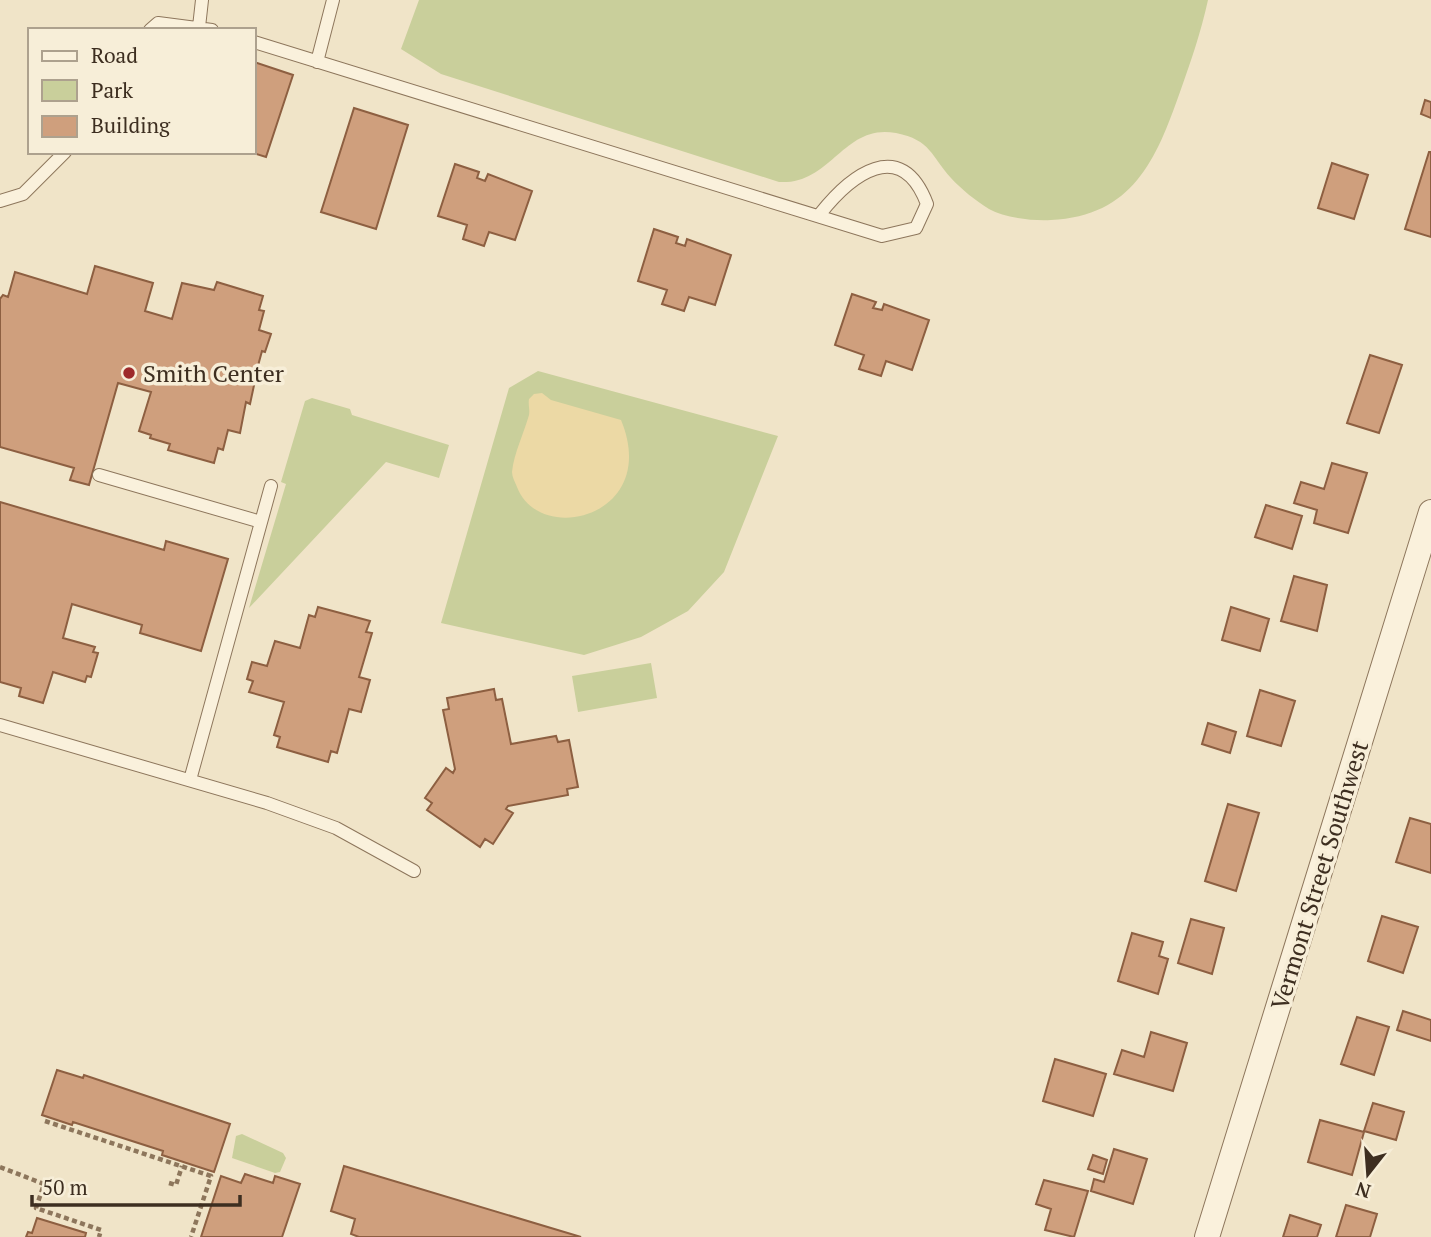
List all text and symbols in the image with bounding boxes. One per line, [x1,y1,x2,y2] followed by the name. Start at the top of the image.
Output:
[28,28,256,154] legend
[91,41,138,69] text: Road
[91,76,133,104] text: Park
[91,111,171,139] text: Building
[143,357,285,389] place label: Smith Center
[121,365,137,381] marker: Smith Center
[1263,736,1375,1013] street label: Vermont Street Southwest
[1333,1139,1403,1209] north arrow
[32,1164,240,1208] scale bar
[42,1173,88,1201] text: 50 m
[1352,1177,1373,1205] text: N

